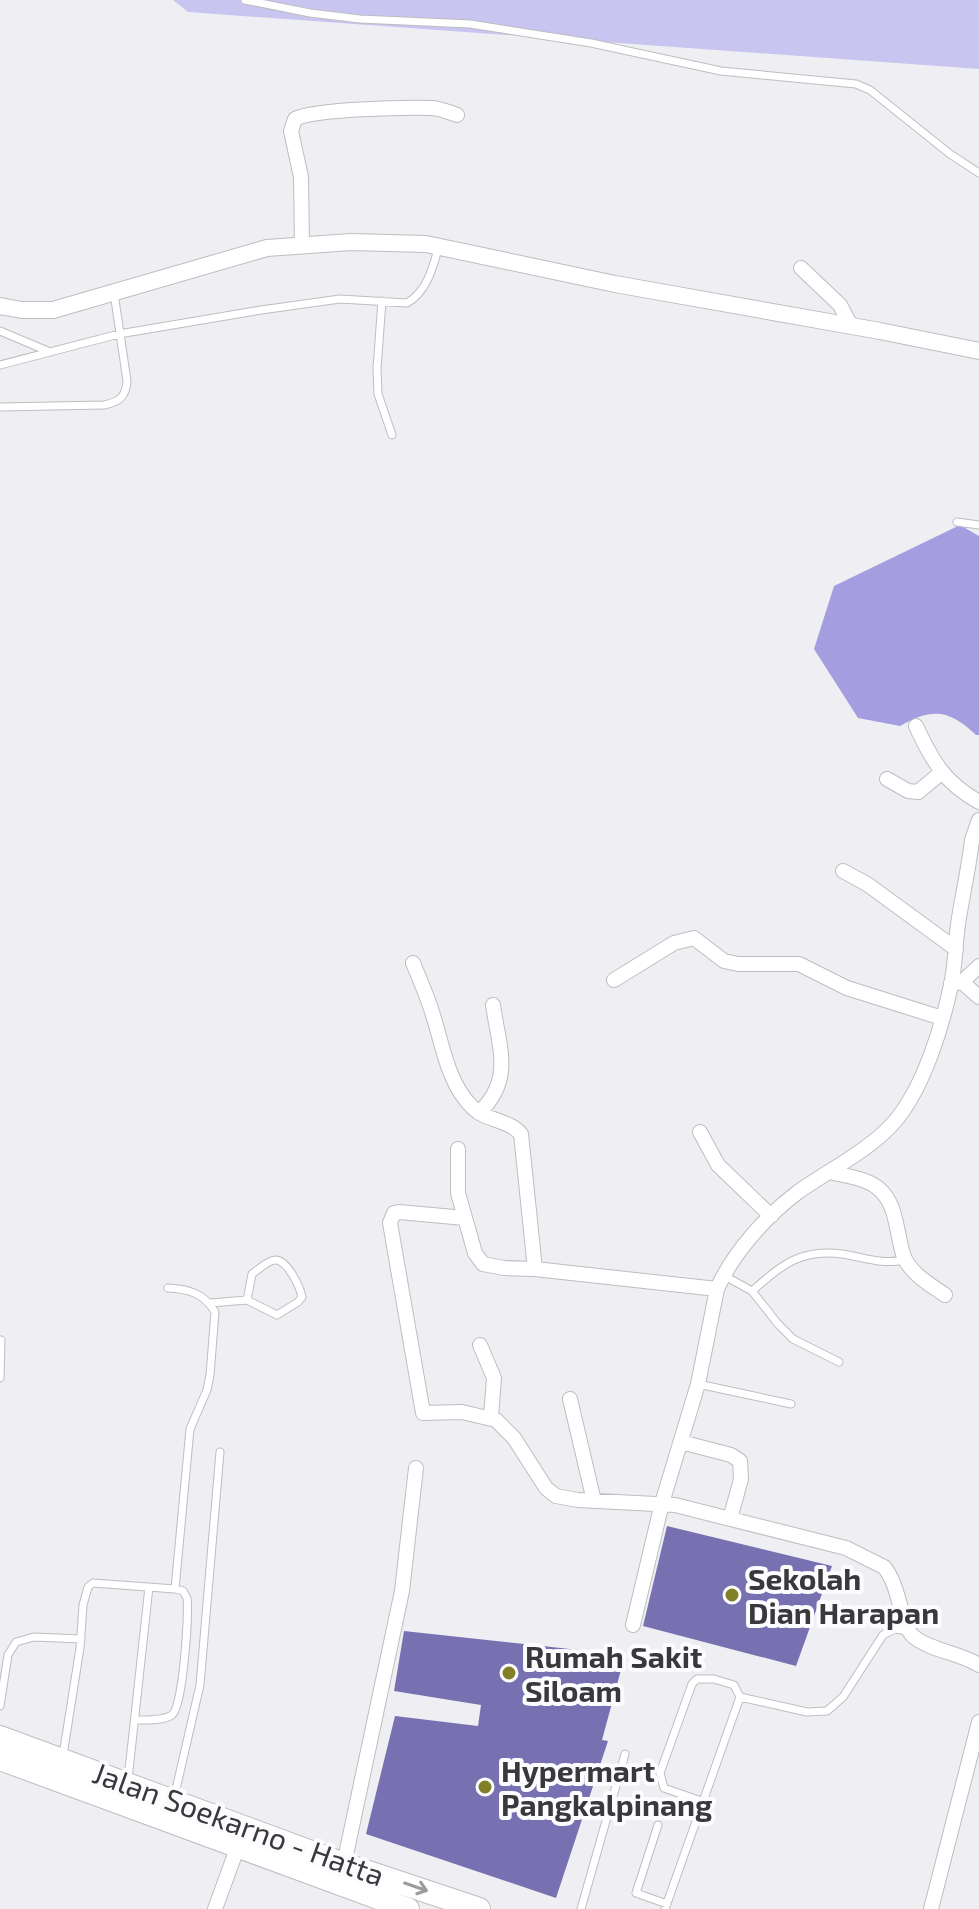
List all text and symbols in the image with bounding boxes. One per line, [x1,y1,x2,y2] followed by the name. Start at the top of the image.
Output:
[748,1560,939,1630] place label: Sekolah Dian Harapan
[723,1586,741,1604] marker: Sekolah Dian Harapan
[525,1638,702,1708] place label: Rumah Sakit Siloam
[500,1664,518,1682] marker: Rumah Sakit Siloam
[501,1752,713,1822] place label: Hypermart Pangkalpinang
[89,1754,389,1892] street label: Jalan Soekarno - Hatta
[476,1778,494,1796] marker: Hypermart Pangkalpinang
[403,1881,427,1895] one-way arrow

